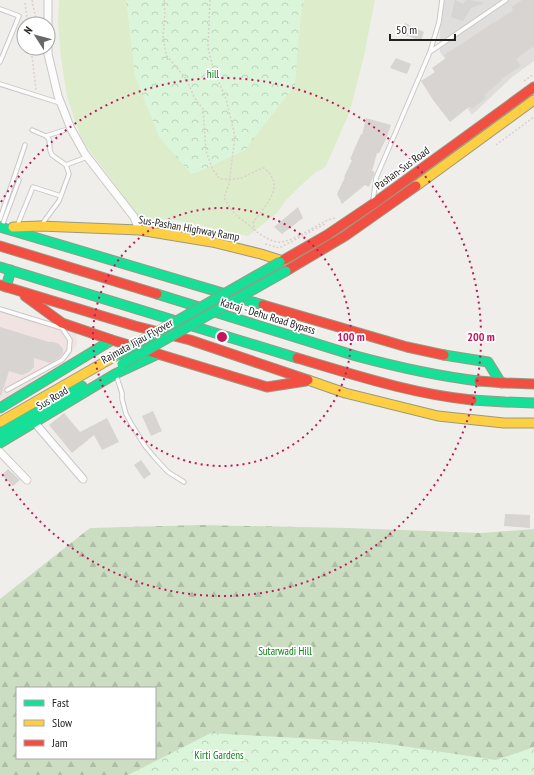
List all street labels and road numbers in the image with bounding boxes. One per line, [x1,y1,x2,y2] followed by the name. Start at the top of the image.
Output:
[372,143,432,193] street label: Pashan-Sus Road
[137,212,241,244] street label: Sus-Pashan Highway Ramp
[219,295,318,337] street label: Katraj - Dehu Road Bypass
[99,315,175,367] street label: Rajmata Jijau Flyover
[34,383,71,413] street label: Sus Road

